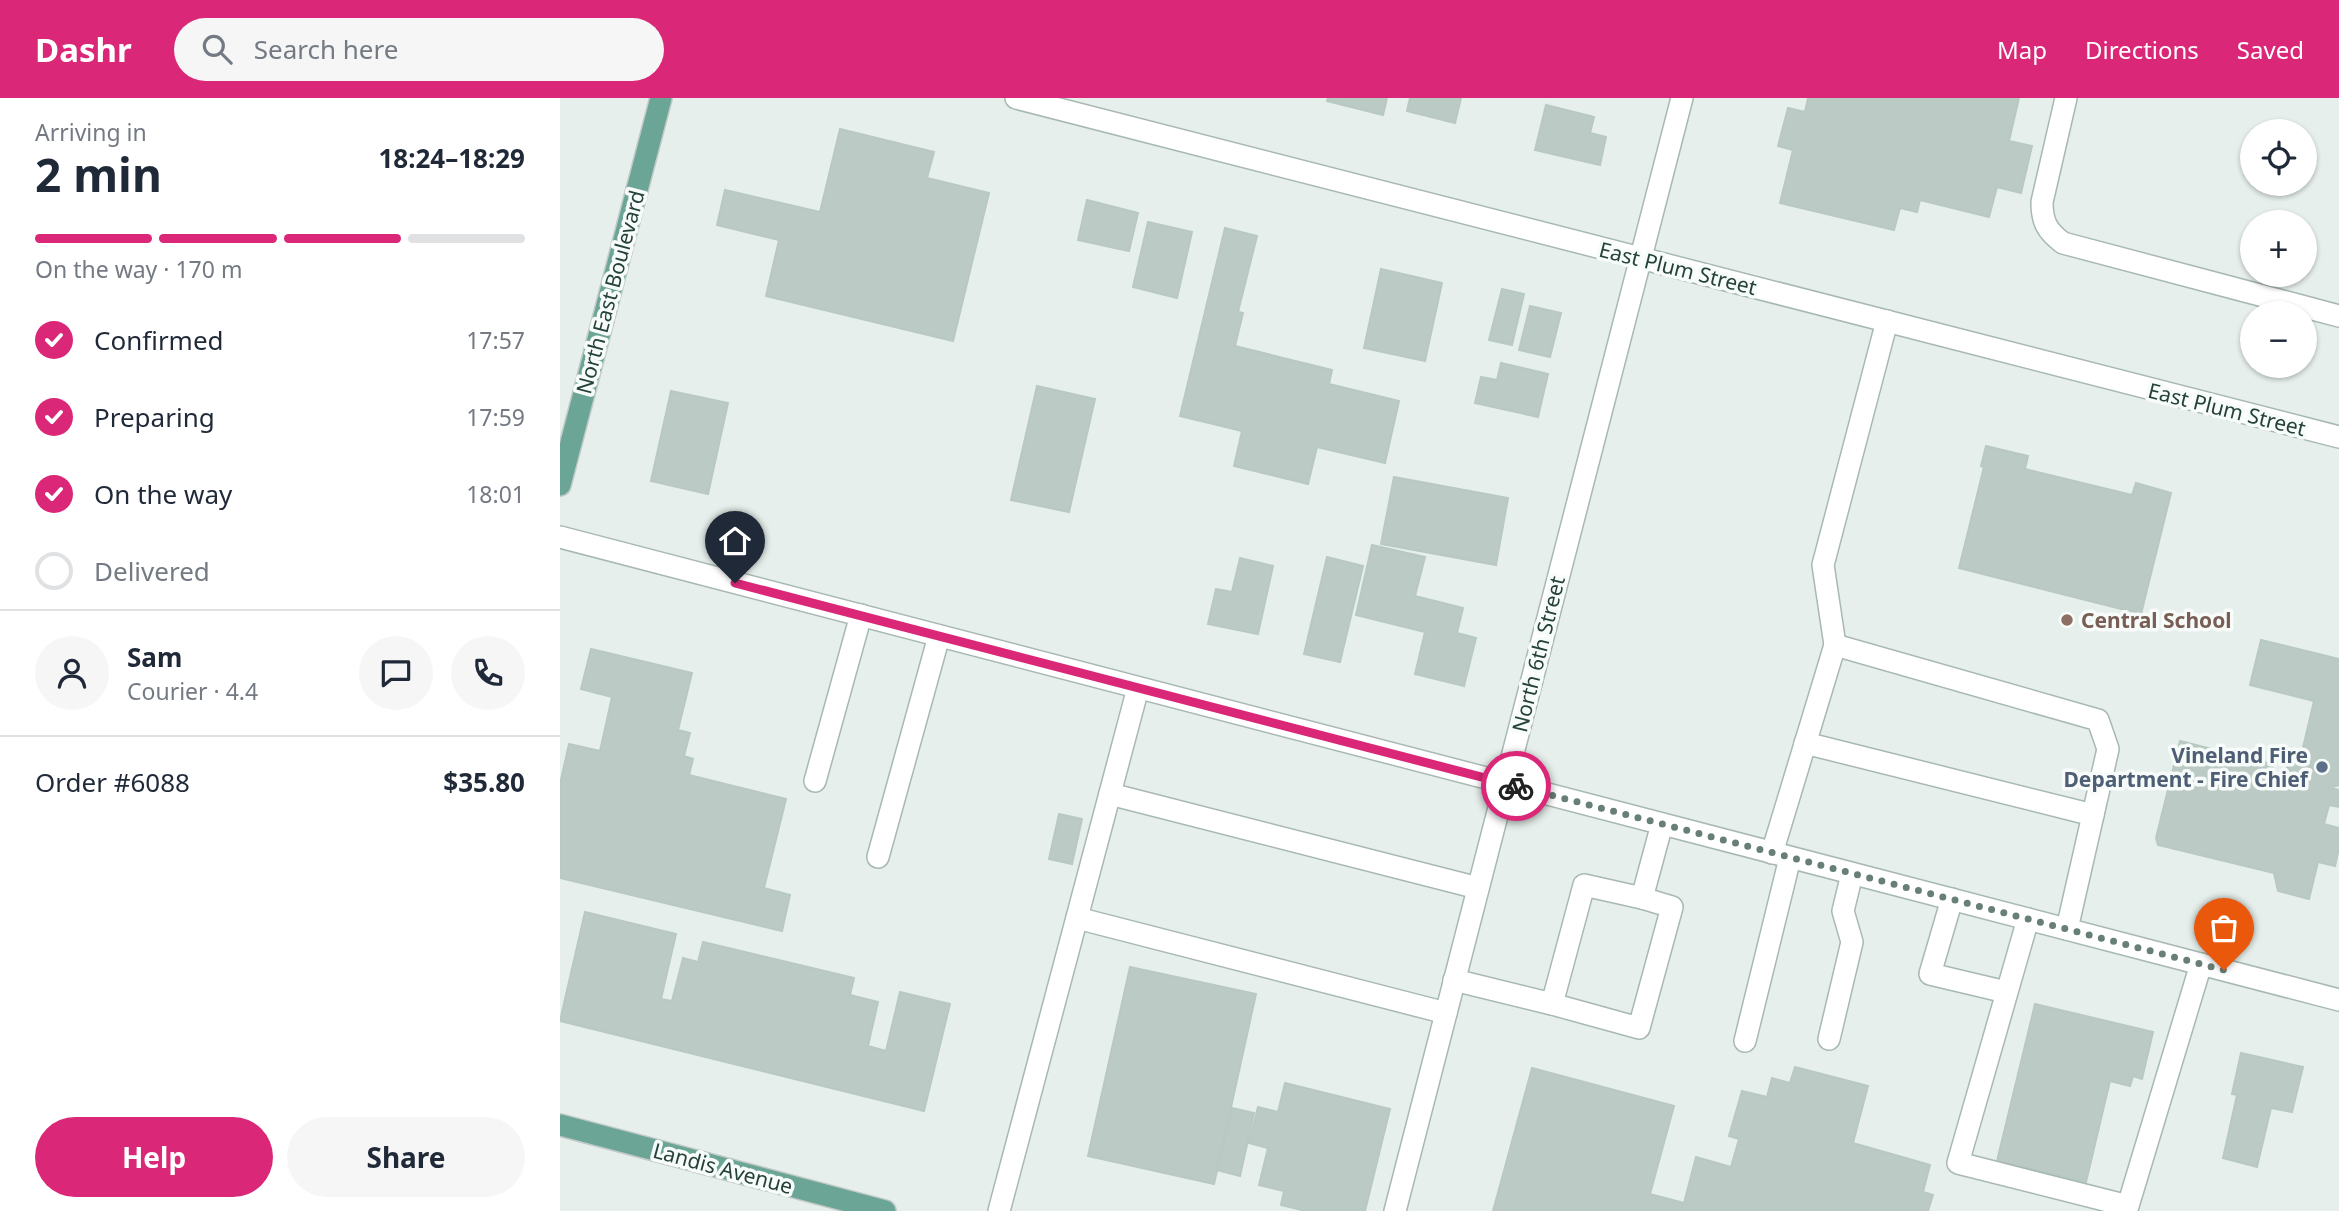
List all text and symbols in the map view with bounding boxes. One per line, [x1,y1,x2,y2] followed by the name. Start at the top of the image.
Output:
[174,18,664,81] search box
[35,27,132,72] text: Dashr
[198,30,236,68] icon: search
[254,31,398,67] text: Search here
[1997,33,2047,66] text: Map
[2085,33,2199,66] text: Directions
[2237,33,2304,66] text: Saved
[35,116,147,148] text: Arriving in
[2240,119,2317,378] map controls
[2240,119,2317,196] button: locate
[378,140,525,176] text: 18:24–18:29
[35,143,162,205] text: 2 min
[569,187,651,397] street label: North East Boulevard
[2240,210,2317,287] button: +
[1596,235,1760,301] street label: East Plum Street
[35,253,242,285] text: On the way · 170 m
[2240,301,2317,378] button: −
[35,321,73,359] icon: check
[94,322,224,358] text: Confirmed
[466,324,525,356] text: 17:57
[2145,376,2309,442] street label: East Plum Street
[35,398,73,436] icon: check
[94,399,215,435] text: Preparing
[466,401,525,433] text: 17:59
[35,475,73,513] icon: check
[94,476,232,512] text: On the way
[466,478,525,510] text: 18:01
[705,511,765,583] pin
[716,522,754,560] icon: home
[94,553,210,589] text: Delivered
[1505,573,1571,735] street label: North 6th Street
[2081,606,2232,634] place label: Central School
[2059,612,2075,628] marker: Central School
[35,636,109,710] button: person
[359,636,433,710] button: chat
[451,636,525,710] button: phone
[127,639,182,675] text: Sam
[127,675,258,707] text: Courier · 4.4
[2063,741,2310,793] place label: Vineland Fire Department - Fire Chief
[1481,751,1551,821] courier
[2314,759,2330,775] marker: Vineland Fire Department - Fire Chief
[35,764,190,800] text: Order #6088
[443,764,525,800] text: $35.80
[1497,767,1535,805] icon: bike
[2194,898,2254,970] pin
[2205,909,2243,947] icon: bag
[35,1117,273,1197] button: Help
[287,1117,525,1197] button: Share
[650,1136,796,1200] street label: Landis Avenue

